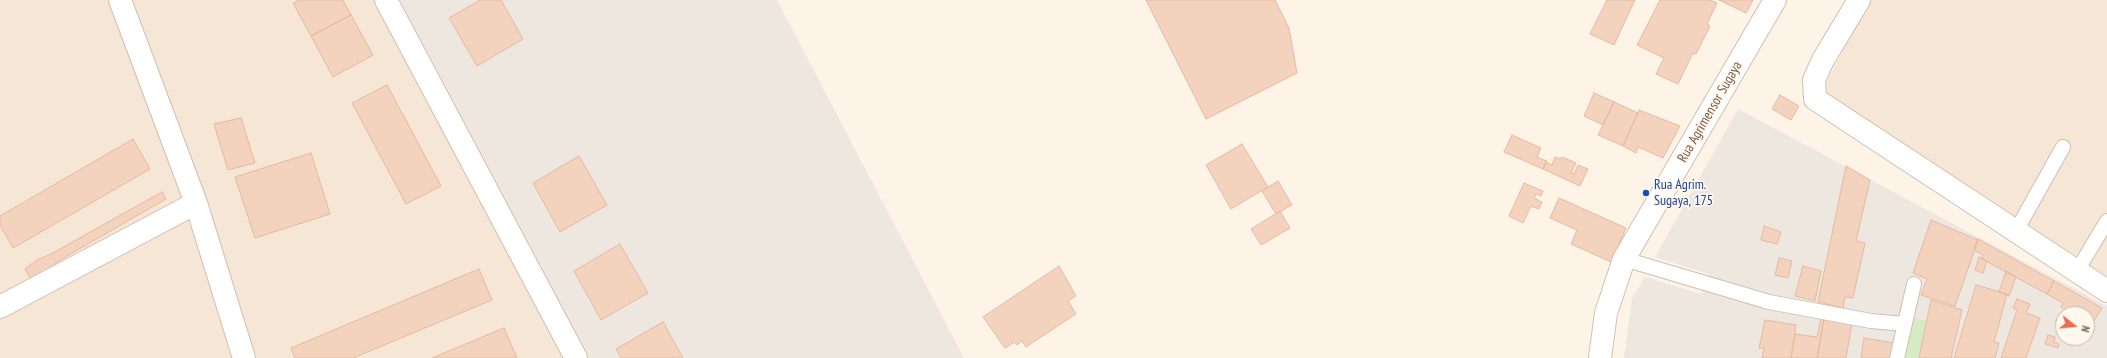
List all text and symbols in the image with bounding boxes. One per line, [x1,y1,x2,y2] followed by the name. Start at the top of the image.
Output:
[1674,58,1746,166] street label: Rua Agrimensor Sugaya
[1654,177,1713,210] place label: Rua Agrim. Sugaya, 175
[1641,188,1651,198] marker: Rua Agrim. Sugaya, 175
[2055,306,2095,346] north arrow
[2078,324,2093,334] text: N

